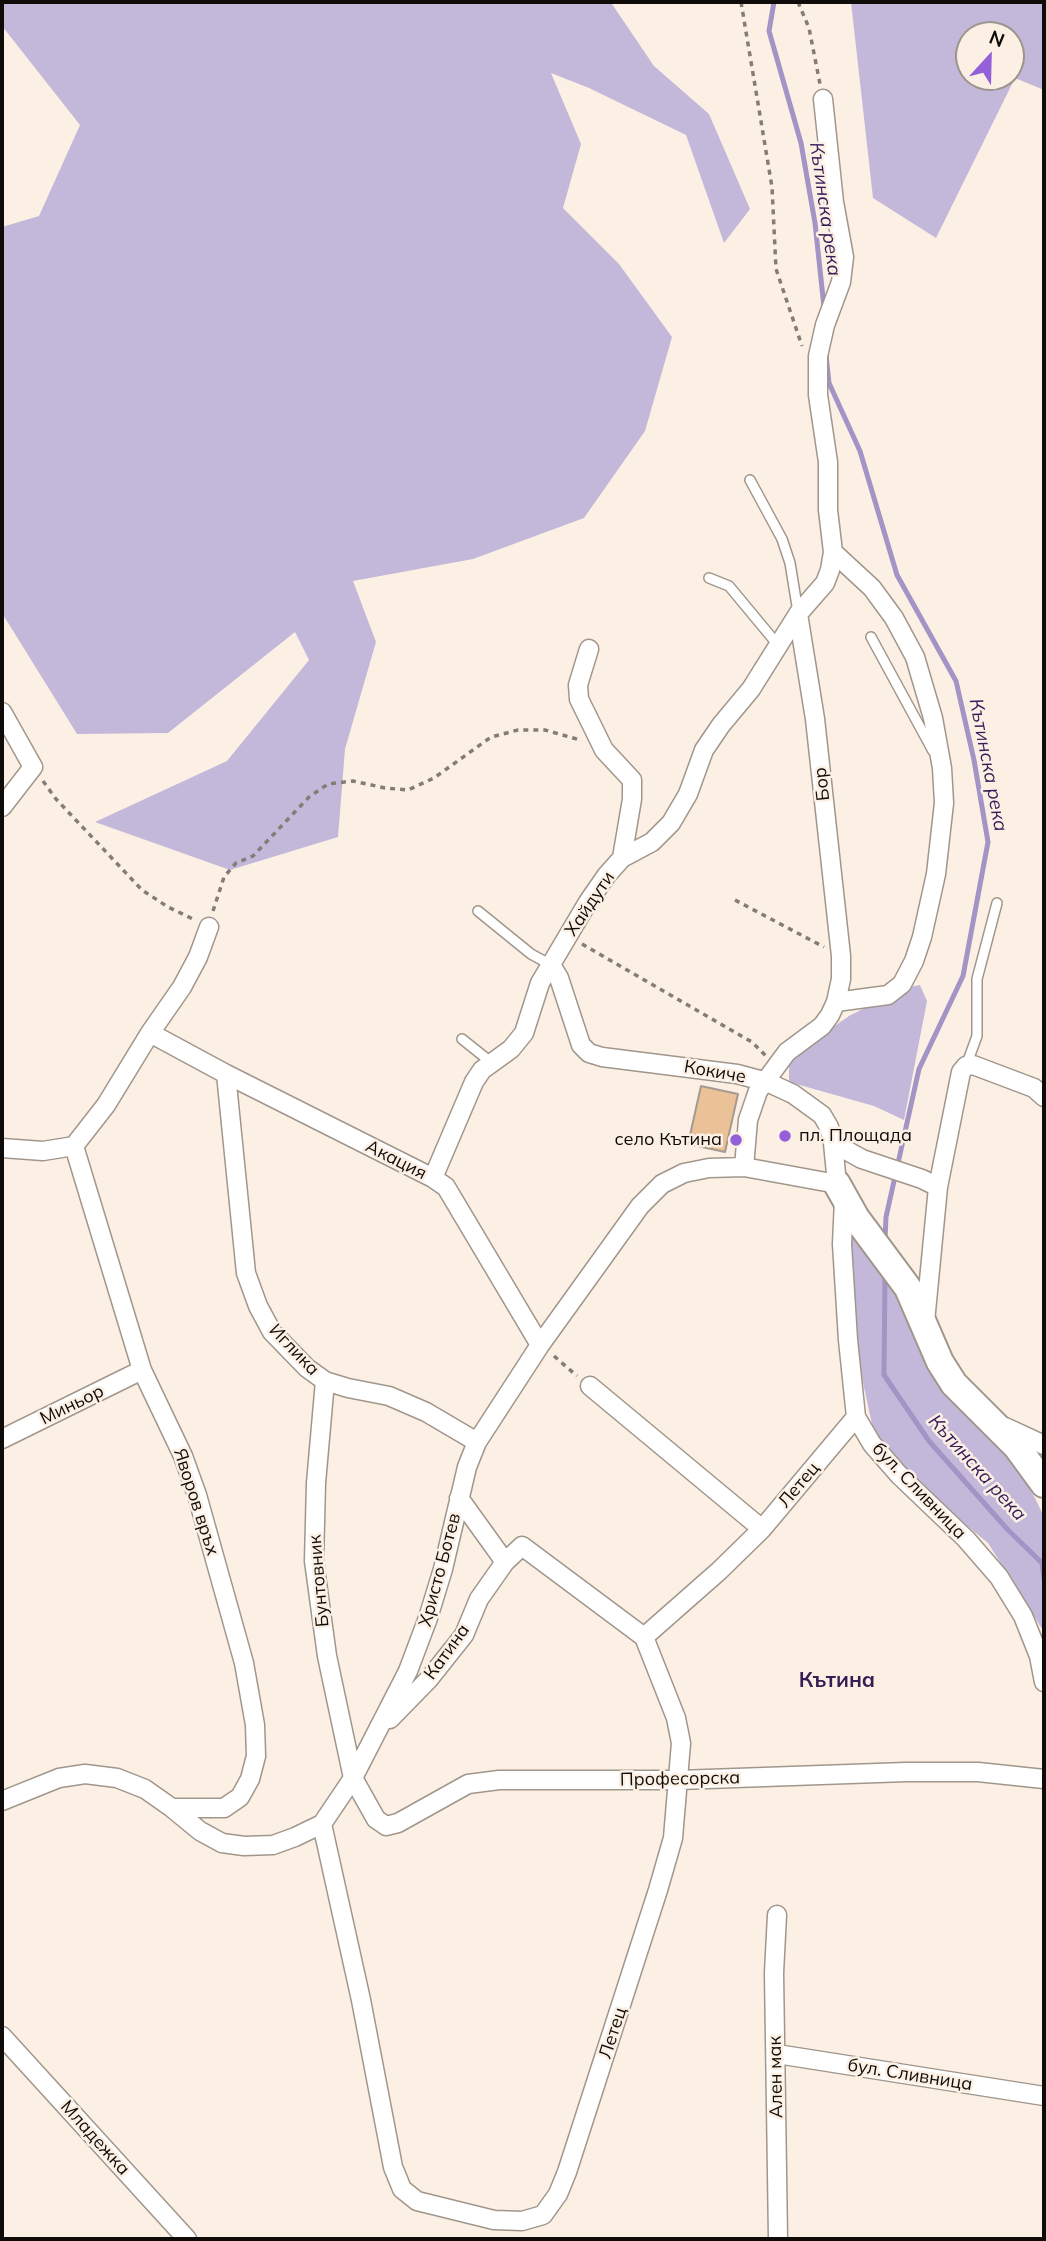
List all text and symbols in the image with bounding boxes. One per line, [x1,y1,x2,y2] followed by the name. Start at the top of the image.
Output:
[955,21,1025,91] north arrow
[986,25,1008,52] text: N
[804,141,846,277] water label: Кътинска река
[964,697,1012,833] water label: Кътинска река
[810,766,834,802] street label: Бор
[561,868,619,940] street label: Хайдути
[682,1056,748,1088] street label: Кокиче
[799,1125,912,1147] place label: пл. Площада
[777,1128,793,1144] marker: пл. Площада
[614,1129,722,1151] place label: село Кътина
[728,1132,744,1148] marker: село Кътина
[362,1136,430,1184] street label: Акация
[264,1320,324,1380] street label: Иглика
[37,1380,107,1430] street label: Миньор
[923,1410,1031,1526] water label: Кътинска река
[867,1438,971,1544] street label: бул. Сливница
[169,1446,223,1558] street label: Яворов връх
[774,1458,824,1512] street label: Летец
[414,1511,466,1629] street label: Христо Ботев
[304,1534,334,1628] street label: Бунтовник
[420,1620,474,1684] street label: Катина
[799,1668,875,1694] district label: Кътина
[620,1767,740,1791] street label: Професорска
[595,2005,631,2061] street label: Летец
[764,2036,788,2118] street label: Ален мак
[846,2054,974,2096] street label: бул. Сливница
[56,2096,134,2180] street label: Младежка

